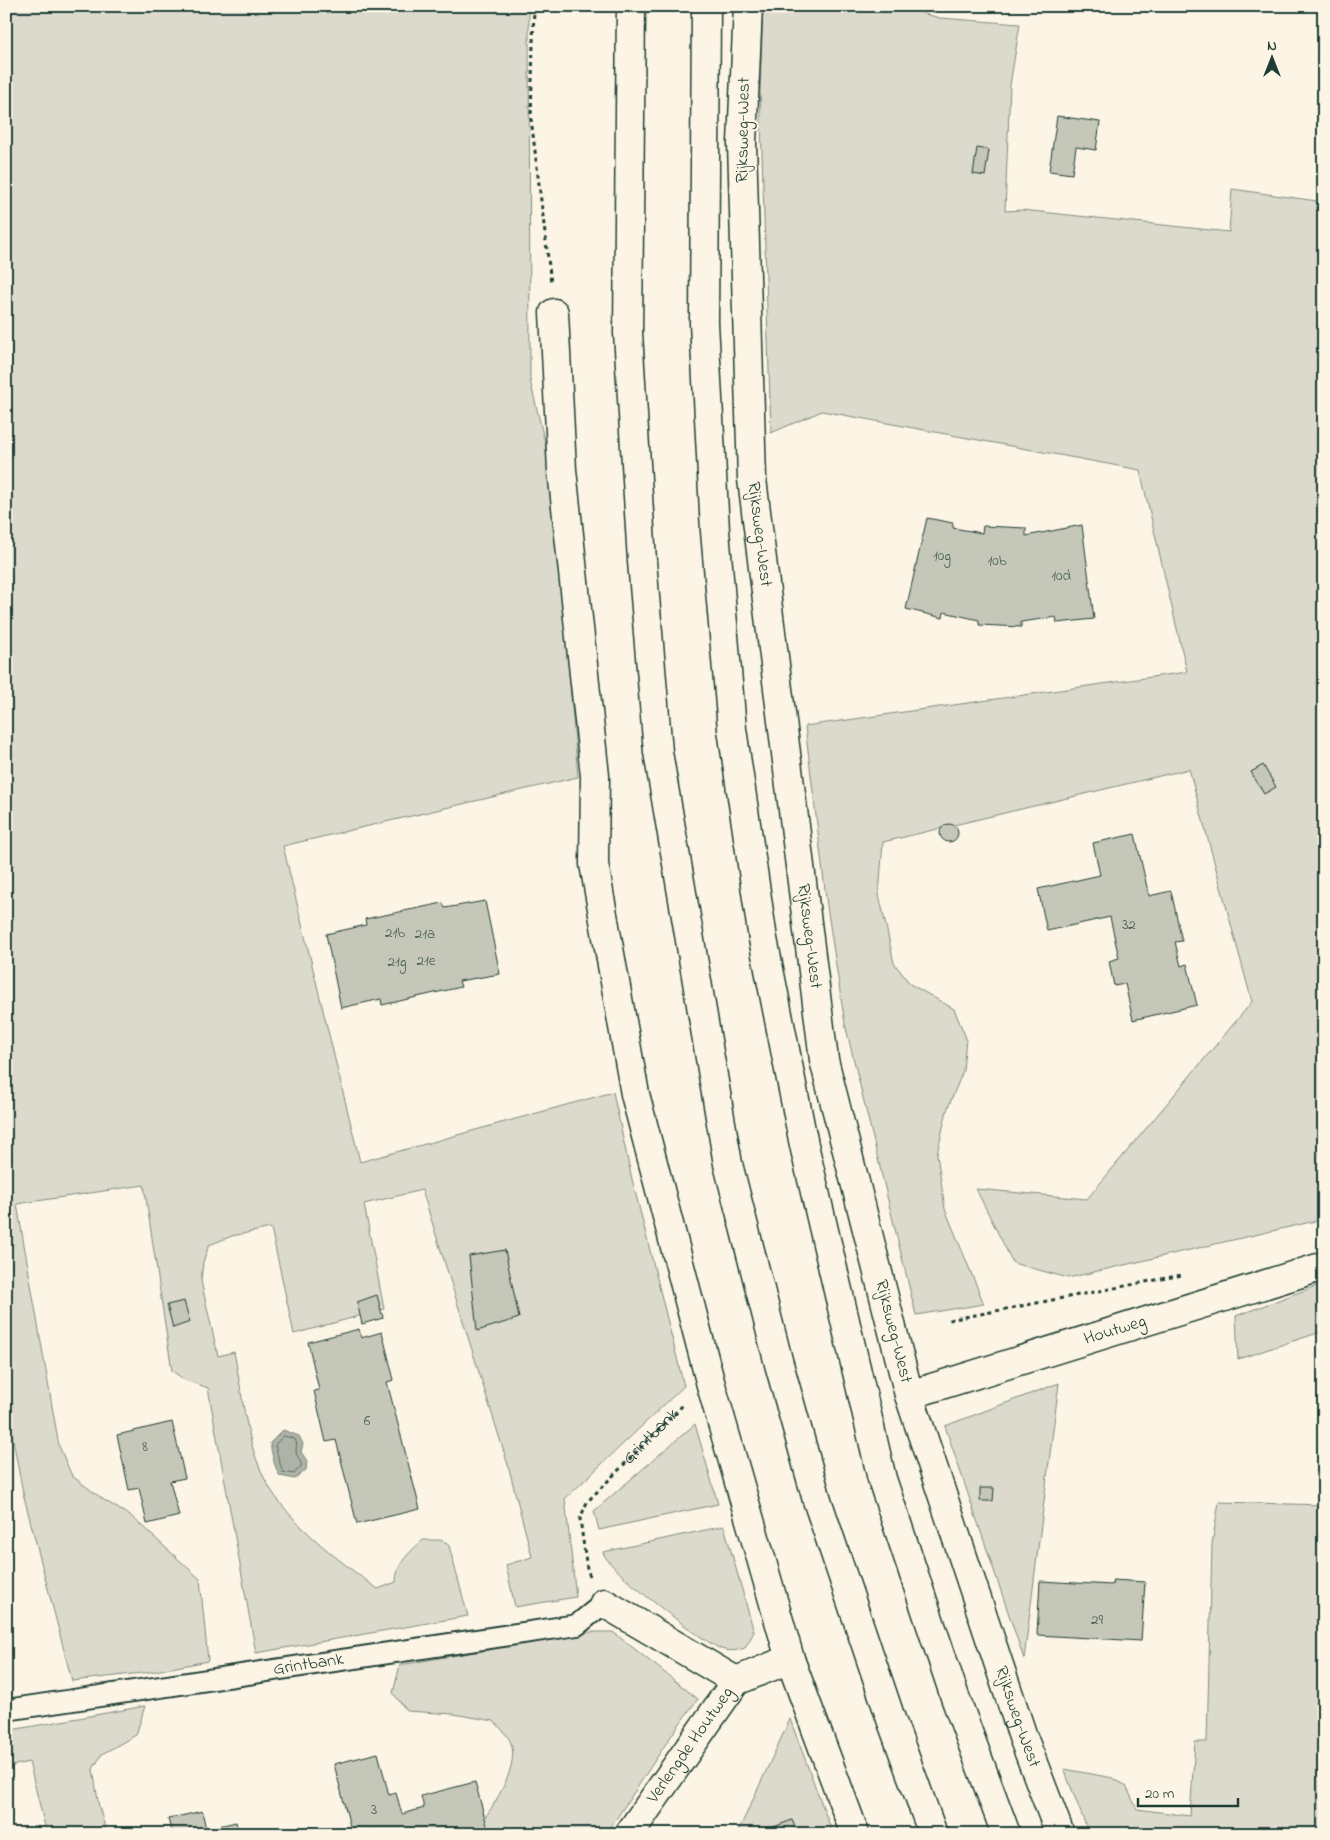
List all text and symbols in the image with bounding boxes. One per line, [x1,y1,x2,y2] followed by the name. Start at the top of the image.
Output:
[1248,32,1298,82] north arrow
[1267,36,1277,57] text: N
[730,77,759,183] street label: Rijksweg-West
[739,480,778,588] street label: Rijksweg-West
[933,545,951,568] house number: 10g
[987,550,1007,572] house number: 10b
[1051,565,1071,587] house number: 10d
[789,882,828,990] street label: Rijksweg-West
[1122,914,1136,936] house number: 32
[385,922,405,944] house number: 21b
[415,923,435,945] house number: 21a
[417,950,436,972] house number: 21e
[388,951,407,974] house number: 21g
[867,1277,919,1386] street label: Rijksweg-West
[1081,1309,1150,1353] street label: Houtweg
[617,1402,686,1471] street label: Grintbank
[364,1410,371,1432] house number: 6
[142,1436,148,1458] house number: 8
[1091,1609,1103,1631] house number: 29
[272,1647,346,1683] street label: Grintbank
[987,1663,1047,1772] street label: Rijksweg-West
[640,1682,742,1810] street label: Verlengde Houtweg
[1138,1775,1238,1807] scale bar
[1145,1783,1175,1805] text: 20 m
[371,1799,377,1821] house number: 3

